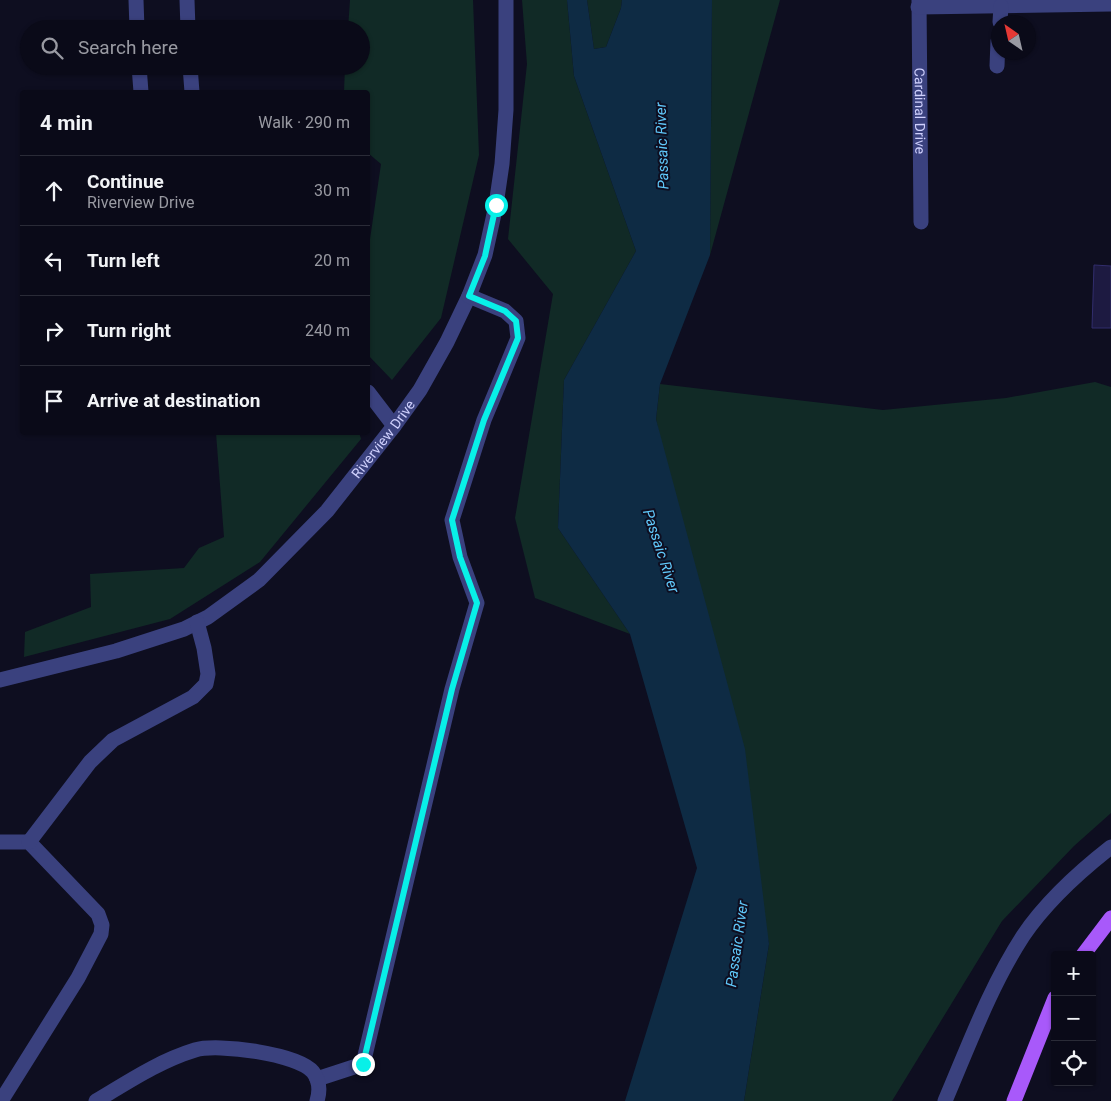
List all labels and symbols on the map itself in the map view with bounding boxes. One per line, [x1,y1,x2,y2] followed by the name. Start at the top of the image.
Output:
[991,15,1036,60] north arrow
[912,68,928,154] street label: Cardinal Drive
[651,101,673,190] water label: Passaic River
[485,194,508,217] route start
[348,397,418,481] street label: Riverview Drive
[639,507,683,596] water label: Passaic River
[722,899,752,988] water label: Passaic River
[352,1053,375,1076] route end

